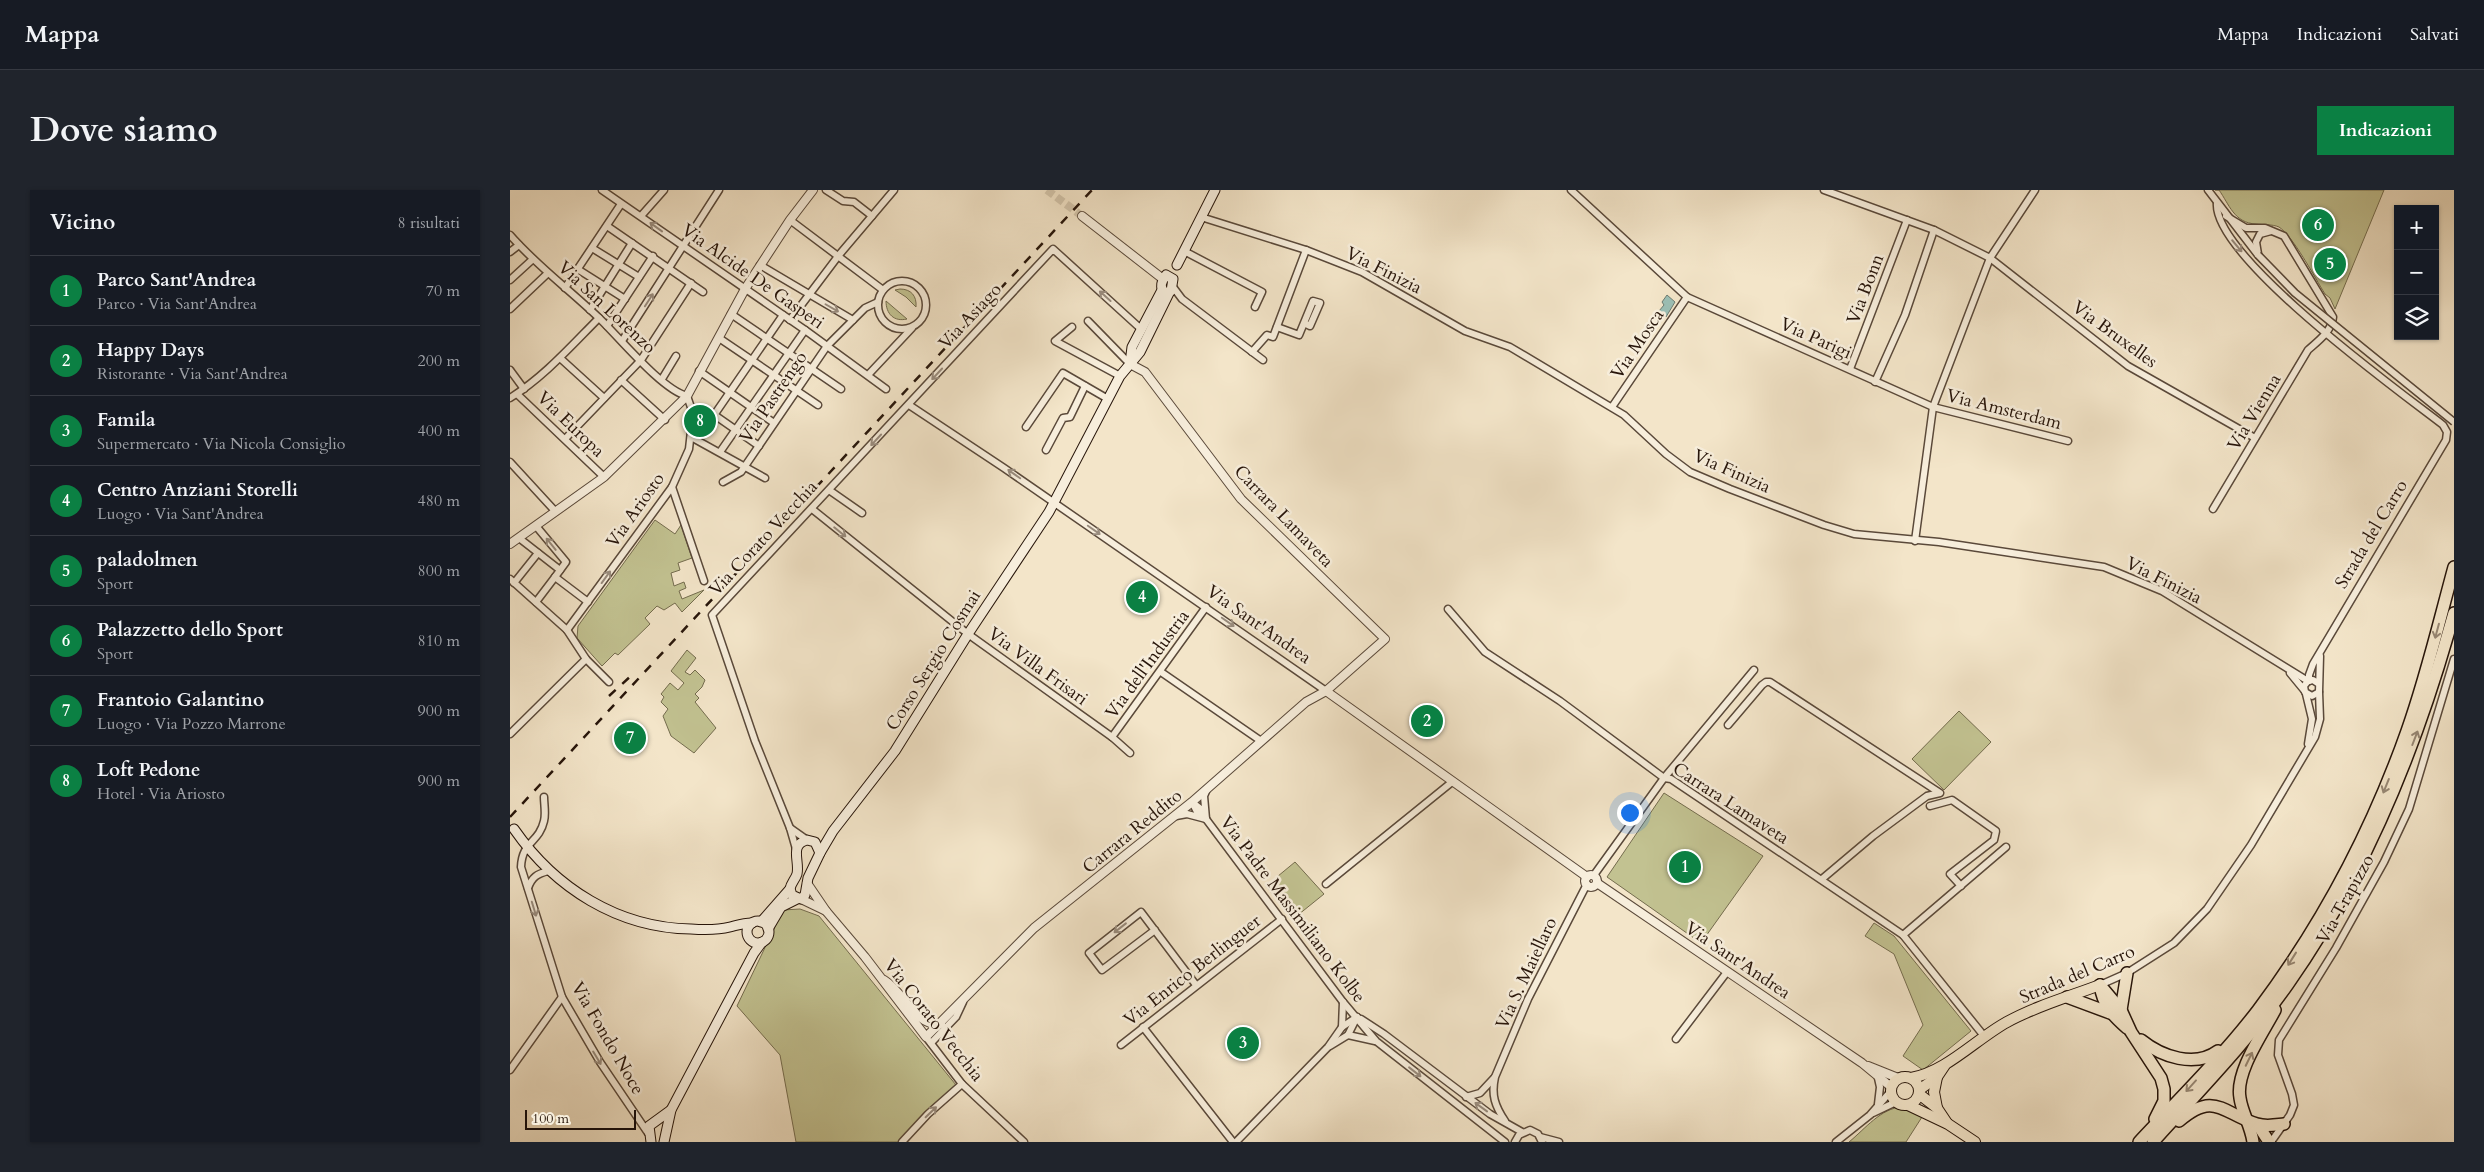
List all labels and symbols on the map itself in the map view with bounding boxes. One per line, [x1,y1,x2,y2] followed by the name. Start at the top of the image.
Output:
[2302,206,2334,244] pin: 6
[676,218,829,335] street label: Via Alcide De Gasperi
[649,222,663,232] one-way arrow
[2232,239,2243,252] one-way arrow
[1341,241,1426,300] street label: Via Finizia
[2314,245,2346,283] pin: 5
[1841,250,1891,328] street label: Via Bonn
[552,255,662,360] street label: Via San Lorenzo
[933,277,1008,355] street label: Via Asiago
[1099,290,1112,302] one-way arrow
[644,293,654,307] one-way arrow
[2067,295,2163,374] street label: Via Bruxelles
[825,303,839,313] one-way arrow
[1605,304,1670,384] street label: Via Mosca
[1776,312,1856,365] street label: Via Parigi
[733,346,814,448] street label: Via Pastrengo
[931,368,943,381] one-way arrow
[2222,369,2287,455] street label: Via Vienna
[1944,383,2065,436] street label: Via Amsterdam
[531,386,610,463] street label: Via Europa
[684,402,716,440] pin: 8
[870,434,882,447] one-way arrow
[1689,443,1775,500] street label: Via Finizia
[1228,459,1339,573] street label: Carrara Lamaveta
[600,467,671,553] street label: Via Ariosto
[1007,469,1021,479] one-way arrow
[703,475,824,602] street label: Via Corato Vecchia
[2329,475,2414,593] street label: Strada del Carro
[1087,525,1101,535] one-way arrow
[833,526,846,537] one-way arrow
[545,538,556,551] one-way arrow
[2121,551,2206,610] street label: Via Finizia
[601,570,611,584] one-way arrow
[1126,578,1158,616] pin: 4
[1201,579,1316,670] street label: Via Sant'Andrea
[880,585,987,735] street label: Corso Sergio Cosmai
[1099,605,1196,724] street label: Via dell'Industria
[1220,617,1234,627] one-way arrow
[983,622,1093,711] street label: Via Villa Frisari
[2432,623,2441,639] one-way arrow
[1411,702,1443,740] pin: 2
[614,719,646,757] pin: 7
[2411,731,2420,746] one-way arrow
[1668,756,1794,851] street label: Carrara Lamaveta
[2380,778,2389,793] one-way arrow
[1077,783,1188,879] street label: Carrara Reddito
[1617,800,1643,826] your location
[1214,811,1371,1008] street label: Via Padre Massimiliano Kolbe
[1669,848,1701,886] pin: 1
[2311,850,2380,949] street label: Via Trapizzo
[530,901,540,917] one-way arrow
[1118,909,1267,1032] street label: Via Enrico Berlinguer
[1490,913,1563,1033] street label: Via S. Maiellaro
[1680,916,1796,1005] street label: Via Sant'Andrea
[1114,923,1127,934] one-way arrow
[2016,939,2139,1010] street label: Strada del Carro
[2287,952,2297,966] one-way arrow
[878,954,990,1087] street label: Via Corato Vecchia
[565,977,650,1099] street label: Via Fondo Noce
[1227,1024,1259,1062] pin: 3
[593,1050,603,1064] one-way arrow
[2244,1051,2254,1066] one-way arrow
[1408,1066,1421,1077] one-way arrow
[2185,1079,2197,1092] one-way arrow
[1474,1102,1488,1112] one-way arrow
[924,1106,937,1118] one-way arrow
[525,1107,636,1130] scale bar

